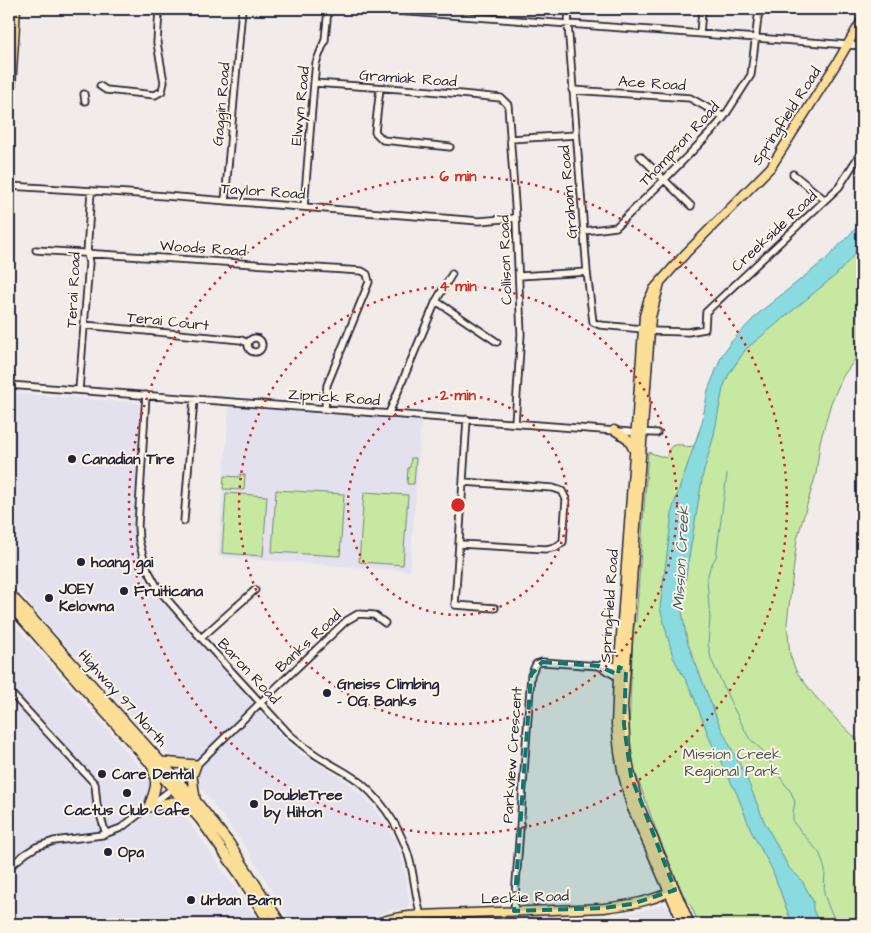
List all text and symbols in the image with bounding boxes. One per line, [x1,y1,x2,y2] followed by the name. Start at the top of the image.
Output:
[207,61,237,147] street label: Gaggin Road
[747,63,827,170] street label: Springfield Road
[286,65,316,147] street label: Elwyn Road
[359,65,458,92] street label: Gramiak Road
[617,71,687,96] street label: Ace Road
[634,97,724,191] street label: Thompson Road
[554,144,583,239] street label: Graham Road
[440,166,477,187] text: 6 min
[220,178,306,206] street label: Taylor Road
[727,186,822,277] street label: Creekside Road
[493,214,518,305] street label: Collison Road
[159,235,247,262] street label: Woods Road
[61,251,86,329] street label: Terai Road
[439,276,477,297] text: 4 min
[126,307,210,336] street label: Terai Court
[287,384,381,411] street label: Ziprick Road
[439,385,477,406] text: 2 min
[82,449,175,470] place label: Canadian Tire
[66,453,78,465] marker: Canadian Tire
[449,496,467,514] centre of rings
[667,504,695,611] water label: Mission Creek
[595,548,625,663] street label: Springfield Road
[91,552,154,575] place label: hoang gai
[75,556,87,568] marker: hoang gai
[58,579,115,617] place label: JOEY Kelowna
[134,581,204,602] place label: Fruiticana
[118,585,130,597] marker: Fruiticana
[43,592,55,604] marker: JOEY Kelowna
[271,605,346,677] street label: Banks Road
[213,634,285,709] street label: Baron Road
[73,645,172,752] street label: Highway 97 North
[337,674,439,712] place label: Gneiss Climbing - OG Banks
[497,686,528,824] street label: Parkview Crescent
[321,687,333,699] marker: Gneiss Climbing - OG Banks
[683,744,781,783] park label: Mission Creek Regional Park
[112,764,195,785] place label: Care Dental
[96,768,108,780] marker: Care Dental
[264,785,343,824] place label: DoubleTree by Hilton
[121,787,133,799] marker: Cactus Club Cafe
[248,798,260,810] marker: DoubleTree by Hilton
[64,800,190,821] place label: Cactus Club Cafe
[118,842,144,863] place label: Opa
[102,846,114,858] marker: Opa
[481,885,570,910] street label: Leckie Road
[201,890,282,911] place label: Urban Barn
[185,894,197,906] marker: Urban Barn

